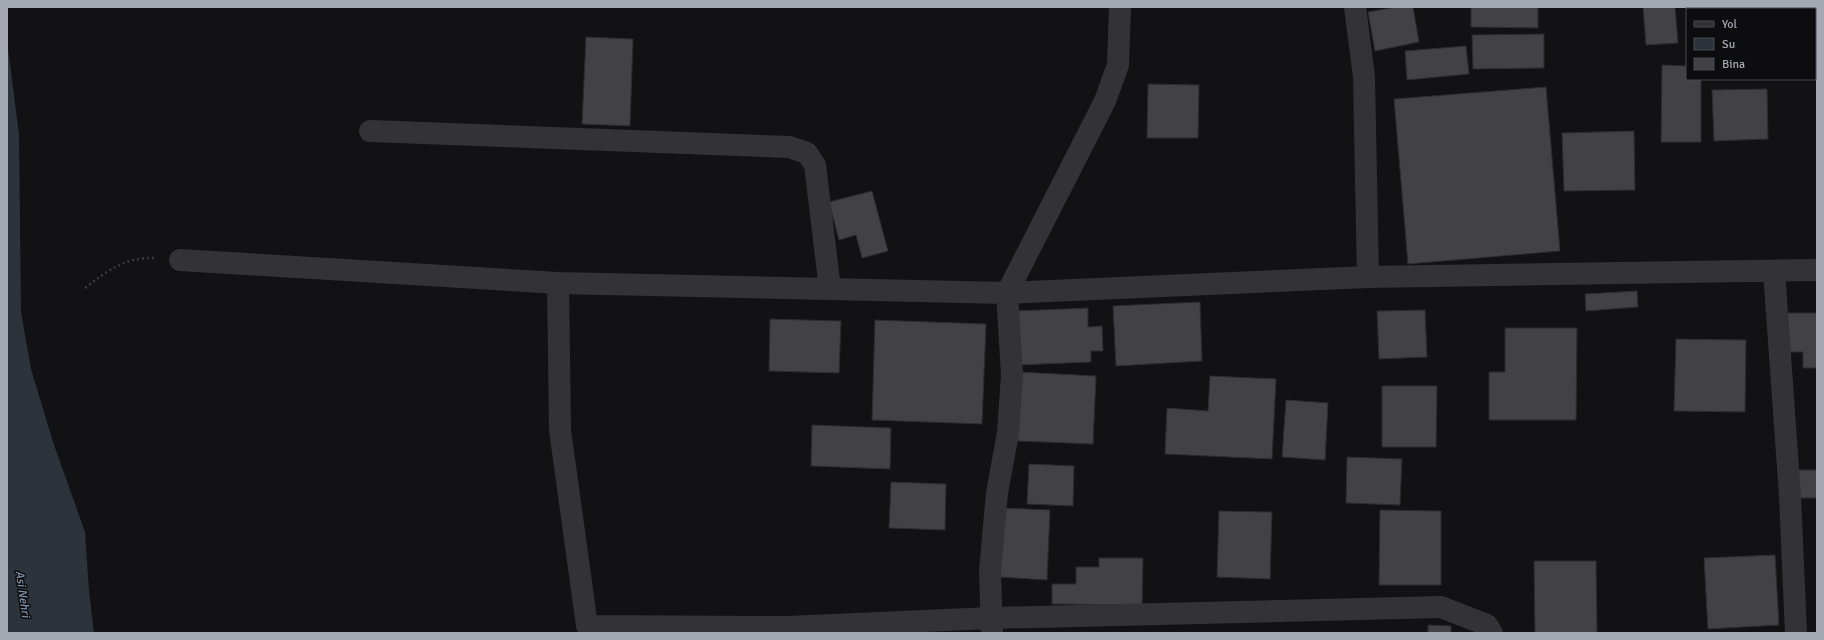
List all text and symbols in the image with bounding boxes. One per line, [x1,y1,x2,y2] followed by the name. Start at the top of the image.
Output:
[1686,8,1816,80] legend
[1722,17,1738,32] text: Yol
[1722,37,1735,52] text: Su
[1722,57,1745,72] text: Bina
[12,570,33,620] water label: Asi Nehri

